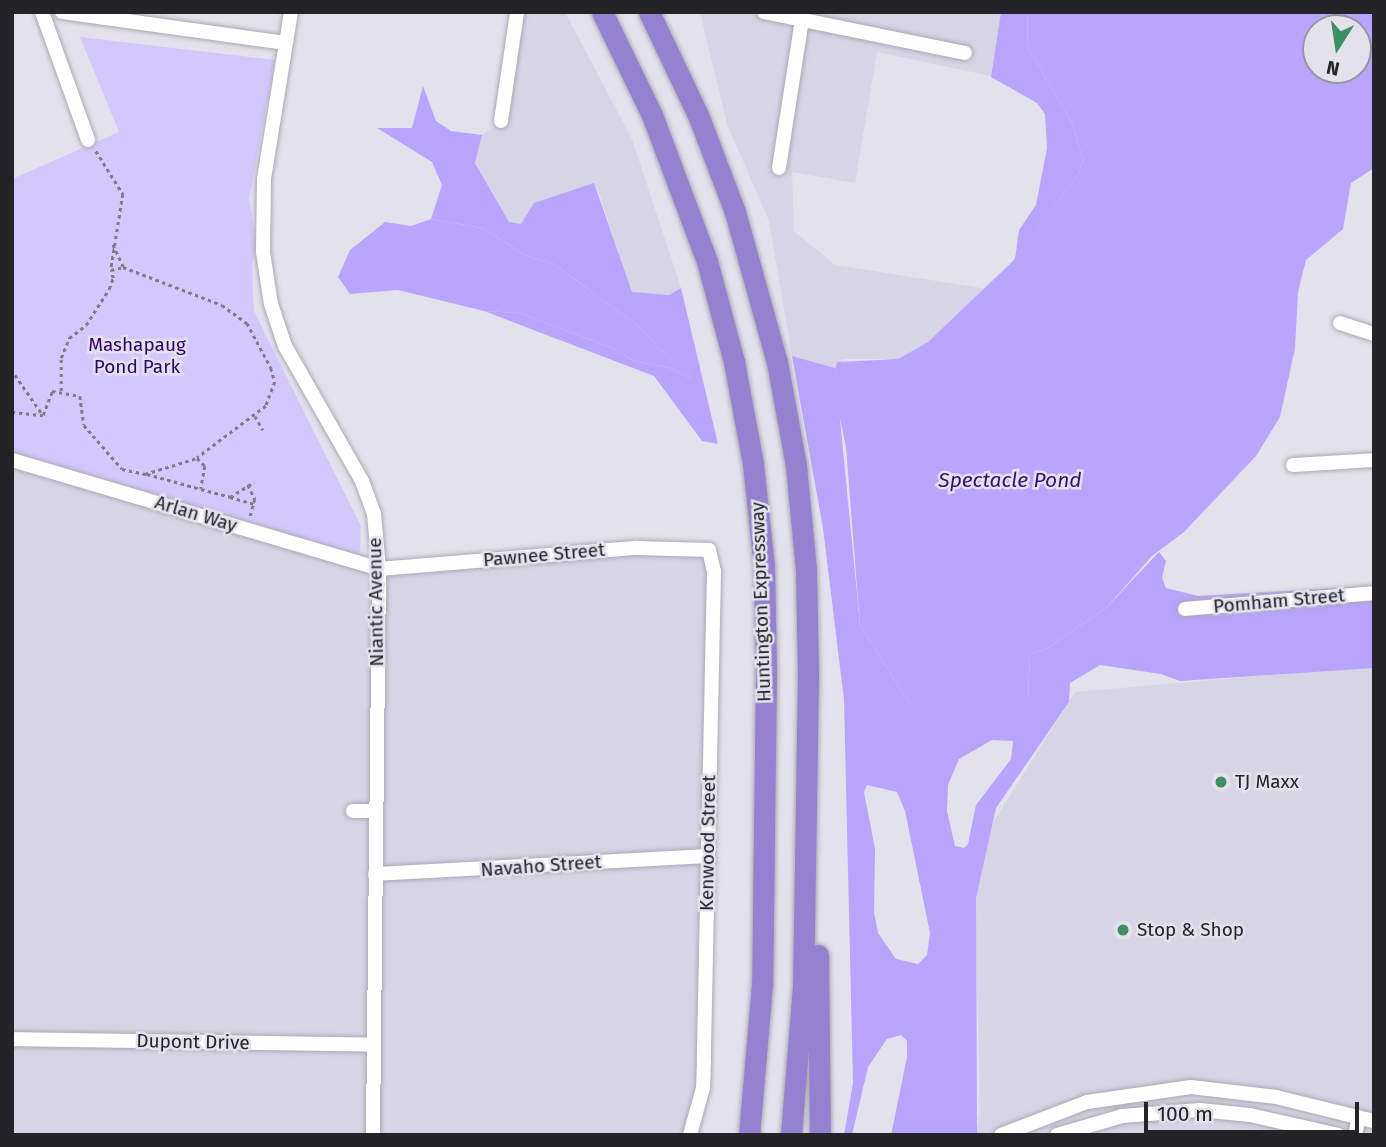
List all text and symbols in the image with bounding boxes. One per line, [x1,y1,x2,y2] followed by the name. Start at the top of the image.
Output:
[1302,14,1372,84] north arrow
[1324,56,1342,81] text: N
[88,334,186,378] park label: Mashapaug Pond Park
[938,467,1082,493] water label: Spectacle Pond
[152,491,240,537] street label: Arlan Way
[746,502,776,702] street label: Huntington Expressway
[363,537,389,667] street label: Niantic Avenue
[482,538,606,572] street label: Pawnee Street
[1212,584,1346,618] street label: Pomham Street
[1235,771,1299,793] place label: TJ Maxx
[1213,774,1229,790] marker: TJ Maxx
[695,775,721,911] street label: Kenwood Street
[480,850,602,882] street label: Navaho Street
[1137,919,1244,941] place label: Stop & Shop
[1115,922,1131,938] marker: Stop & Shop
[136,1030,250,1054] street label: Dupont Drive
[1148,1088,1363,1132] scale bar
[1157,1101,1213,1127] text: 100 m

